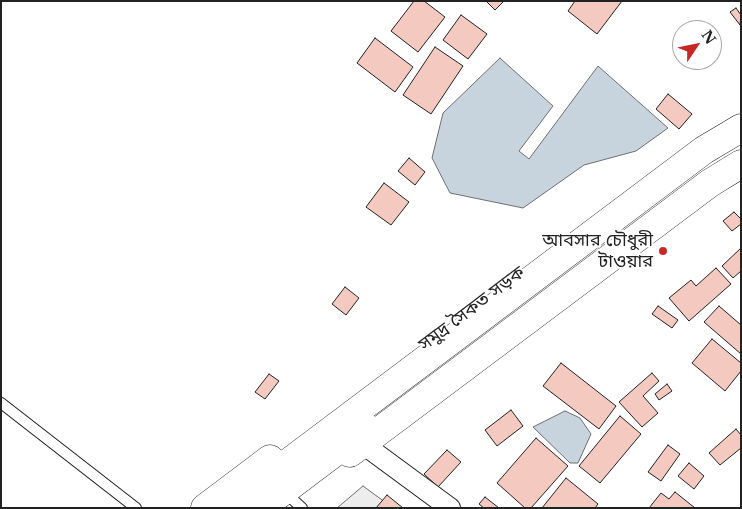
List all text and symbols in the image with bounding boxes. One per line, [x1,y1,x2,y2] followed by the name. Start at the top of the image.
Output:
[672,20,722,70] north arrow
[697,27,720,48] text: N
[542,230,653,272] place label: আবসার চৌধুরী টাওয়ার
[657,245,669,257] marker: আবসার চৌধুরী টাওয়ার
[415,262,529,356] street label: সমুদ্র সৈকত সড়ক

